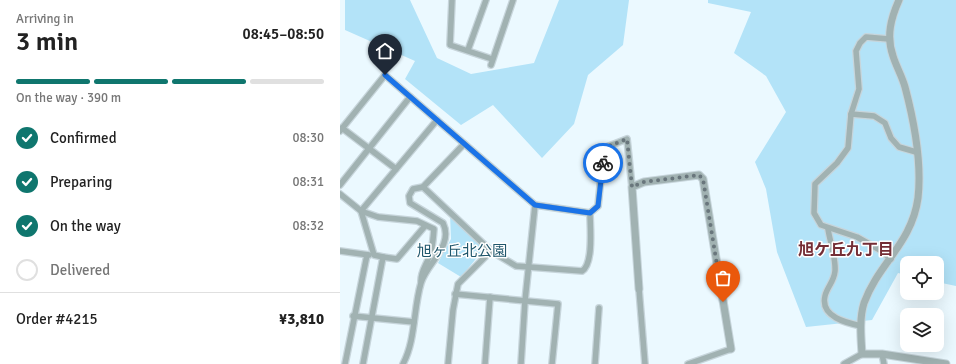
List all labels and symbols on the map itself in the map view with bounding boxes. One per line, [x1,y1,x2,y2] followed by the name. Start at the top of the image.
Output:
[368,34,402,75] pin
[583,143,623,183] courier
[798,240,894,260] district label: 旭ケ丘九丁目
[417,242,507,260] park label: 旭ヶ丘北公園
[706,261,740,302] pin

